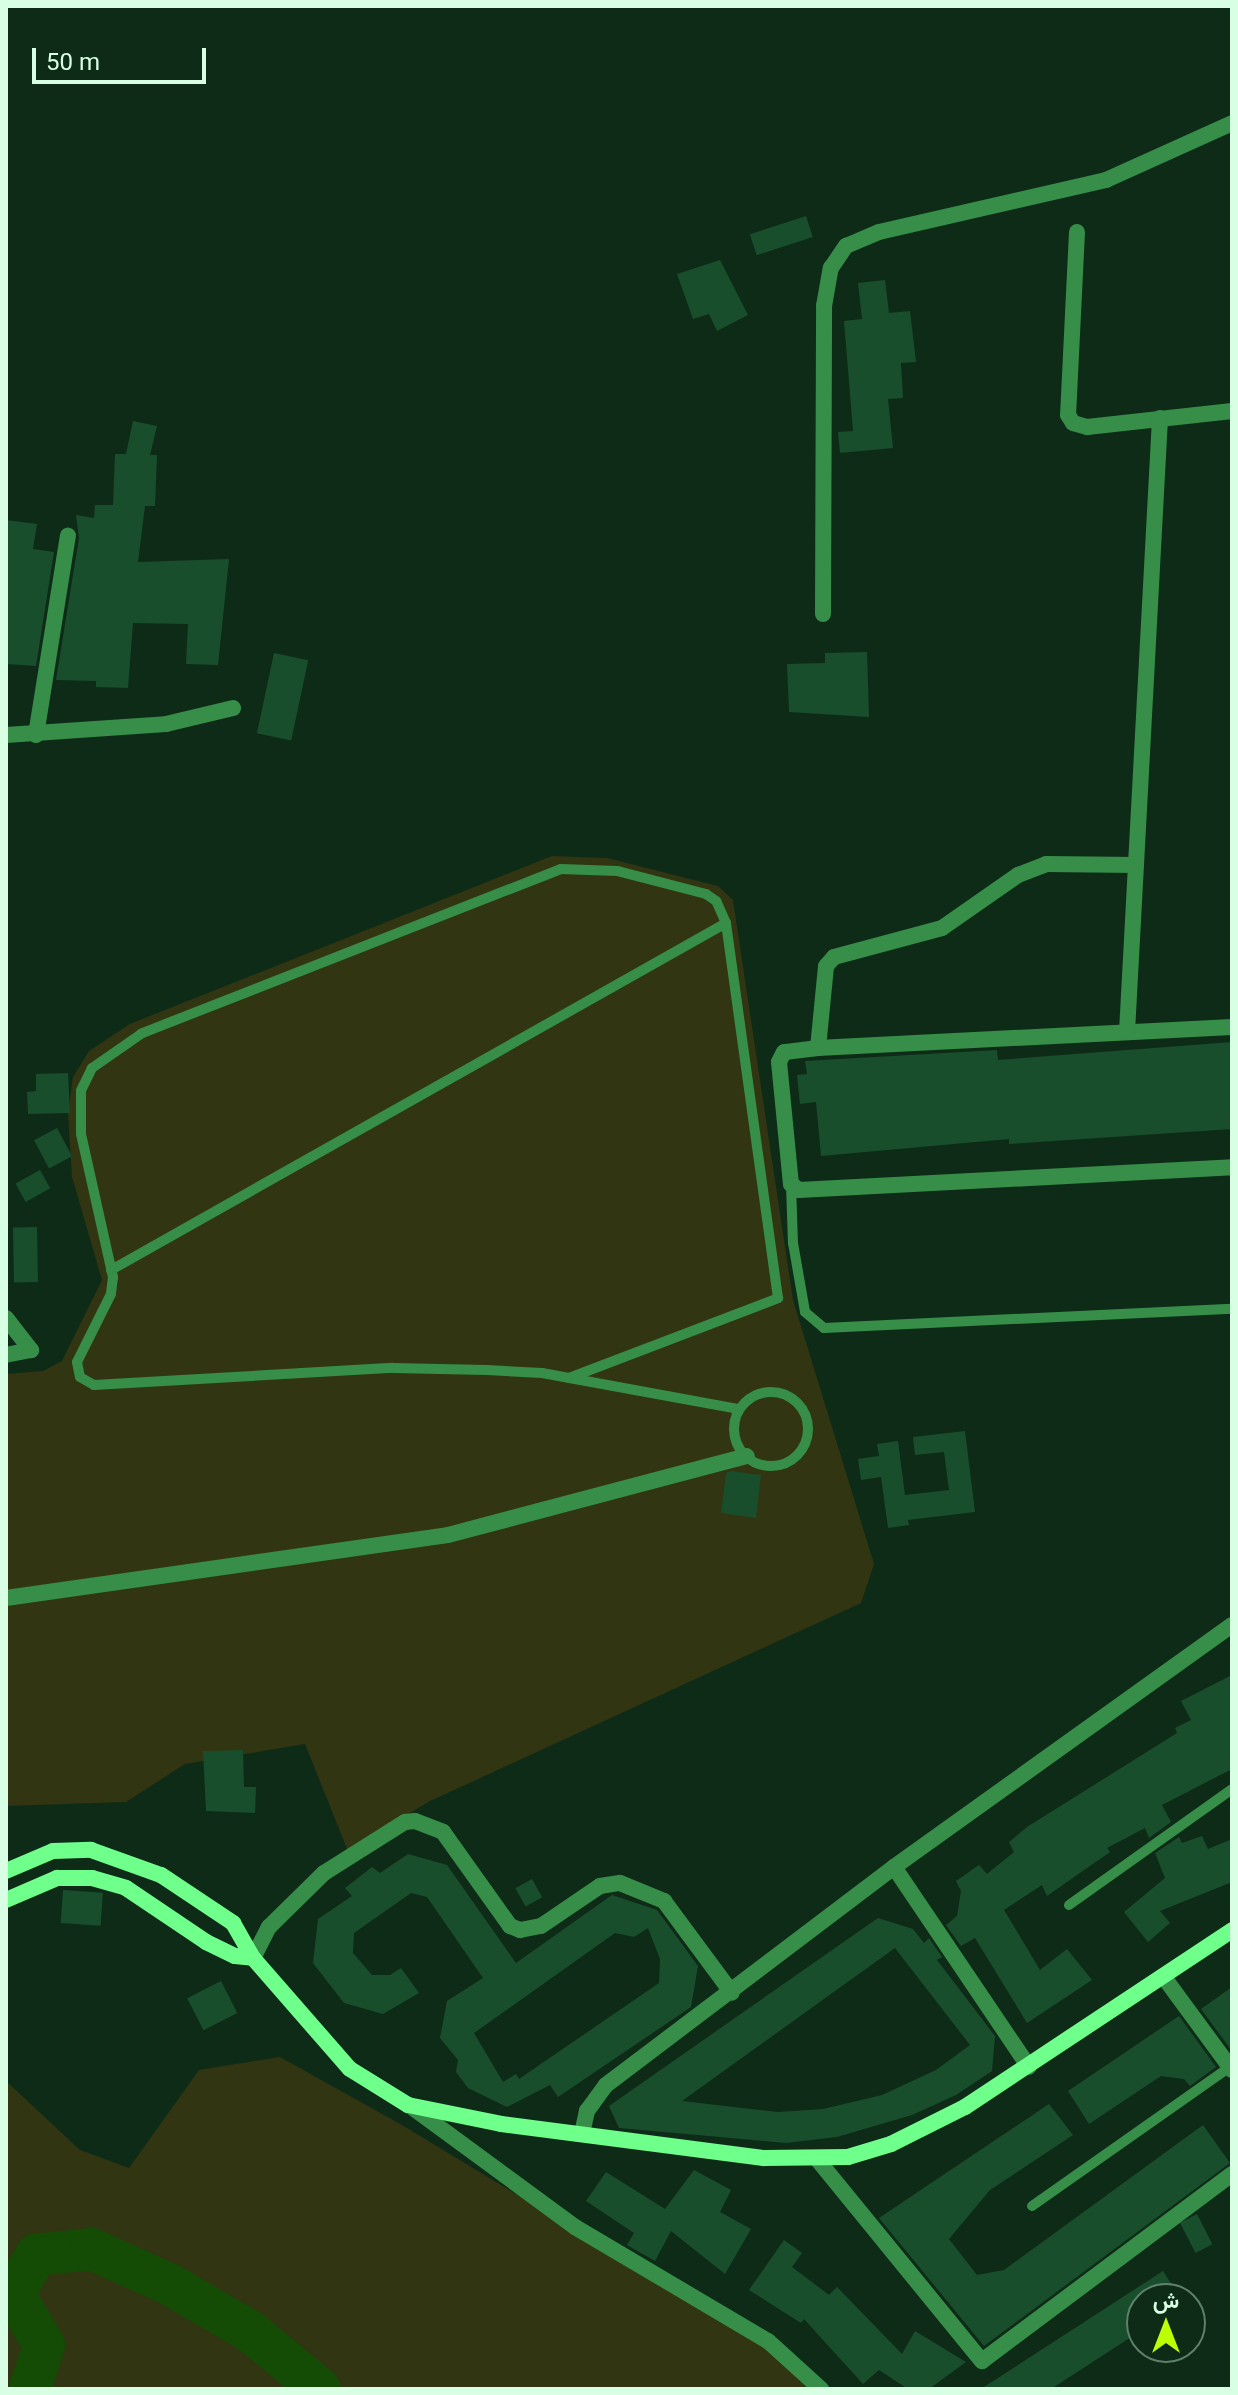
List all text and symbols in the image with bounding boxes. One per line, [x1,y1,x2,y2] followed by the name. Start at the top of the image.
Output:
[36,32,210,82] scale bar
[46,48,100,76] text: 50 m
[1126,2283,1206,2363] north arrow
[1153,2288,1179,2313] text: ش

